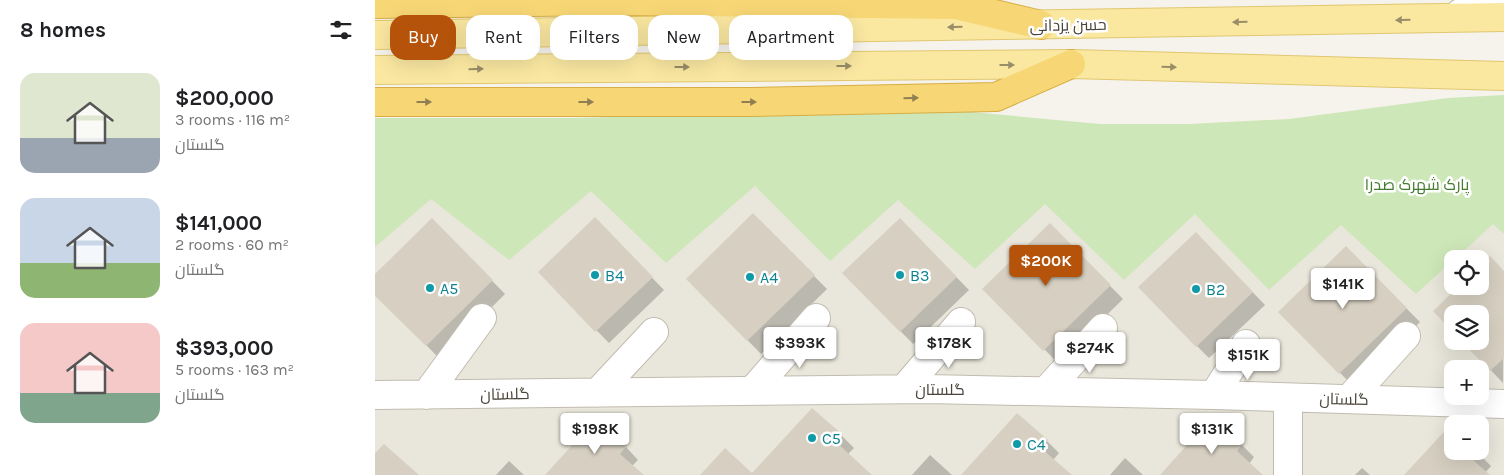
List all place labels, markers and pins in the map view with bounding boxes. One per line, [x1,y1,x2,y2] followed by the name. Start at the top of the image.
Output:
[1011,244,1081,287] pin: $200K
[605,266,624,285] place label: B4
[910,266,929,285] place label: B3
[760,268,778,287] place label: A4
[1308,268,1378,310] pin: $141K
[589,269,601,281] marker: B4
[894,269,906,281] marker: B3
[744,271,756,283] marker: A4
[440,279,458,298] place label: A5
[1206,280,1225,299] place label: B2
[424,282,436,294] marker: A5
[1190,283,1202,295] marker: B2
[765,326,835,369] pin: $393K
[914,326,984,369] pin: $178K
[1055,332,1125,374] pin: $274K
[1213,338,1283,381] pin: $151K
[560,412,630,455] pin: $198K
[1177,412,1247,455] pin: $131K
[822,429,841,448] place label: C5
[806,432,818,444] marker: C5
[1027,435,1046,454] place label: C4
[1011,438,1023,450] marker: C4

